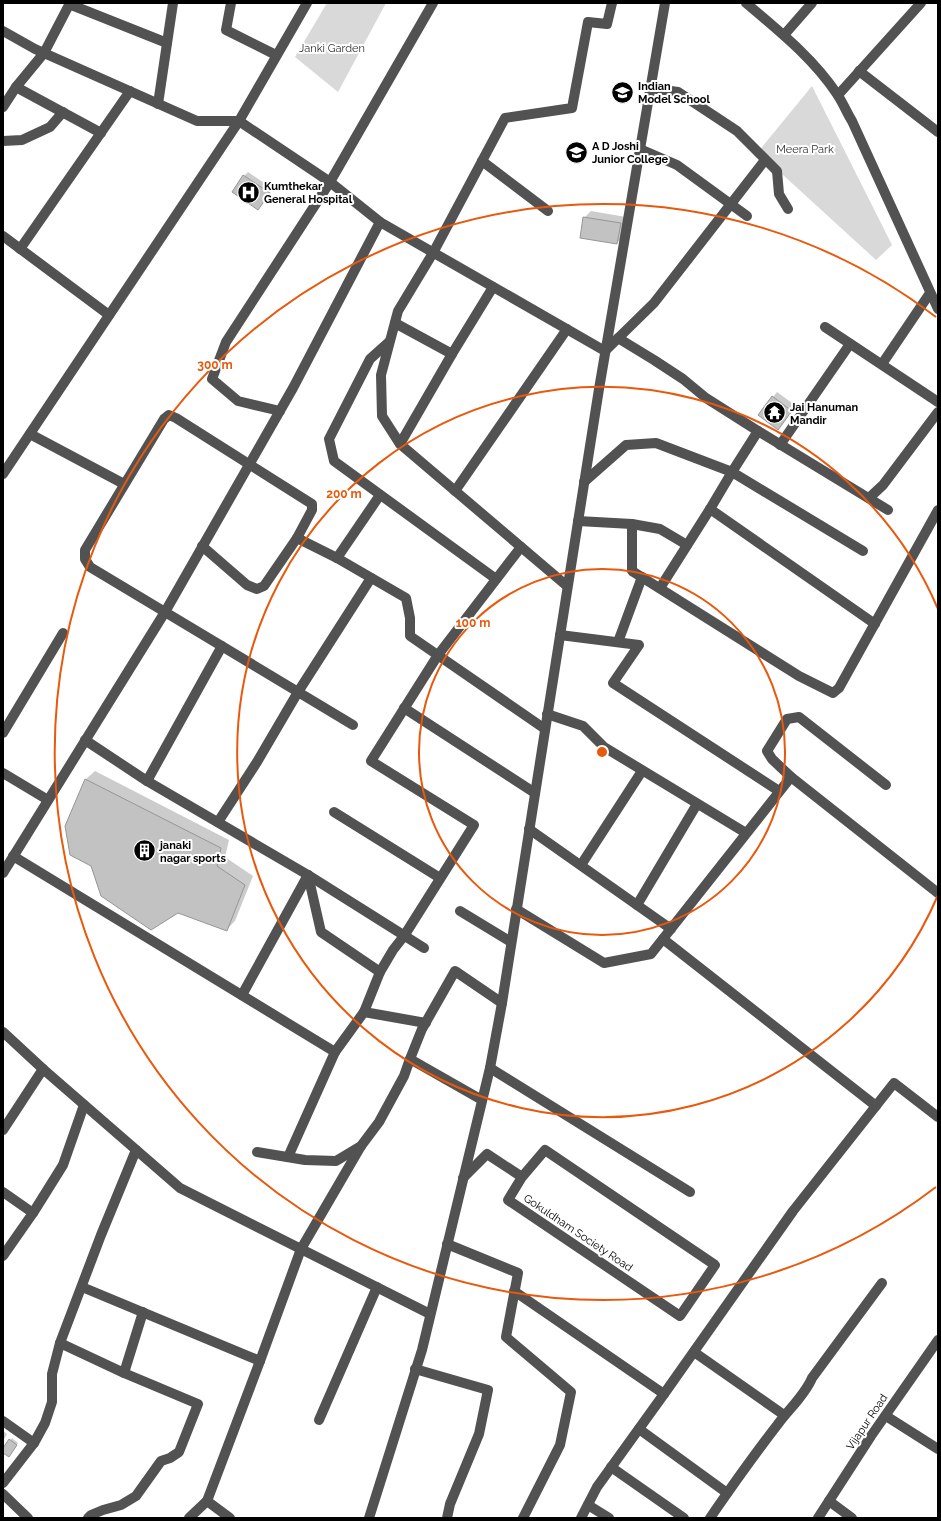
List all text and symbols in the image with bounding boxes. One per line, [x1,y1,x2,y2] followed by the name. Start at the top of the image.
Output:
[299,42,365,55] park label: Janki Garden
[609,79,635,105] school or university icon: Indian Model School
[638,80,711,106] place label: Indian Model School
[564,139,590,165] school or university icon: A D Joshi Junior College
[592,140,669,166] place label: A D Joshi Junior College
[776,143,834,156] park label: Meera Park
[236,179,262,205] hospital icon: Kumthekar General Hospital
[264,180,353,206] place label: Kumthekar General Hospital
[197,358,233,372] text: 300 m
[762,400,788,426] temple icon: Jai Hanuman Mandir
[790,401,858,427] place label: Jai Hanuman Mandir
[326,487,362,501] text: 200 m
[456,616,490,630] text: 100 m
[595,745,609,759] centre of rings
[132,838,158,864] building icon: janaki nagar sports
[158,839,226,865] place label: janaki nagar sports
[521,1192,635,1274] street label: Gokuldham Society Road
[844,1392,890,1452] street label: Vijapur Road

